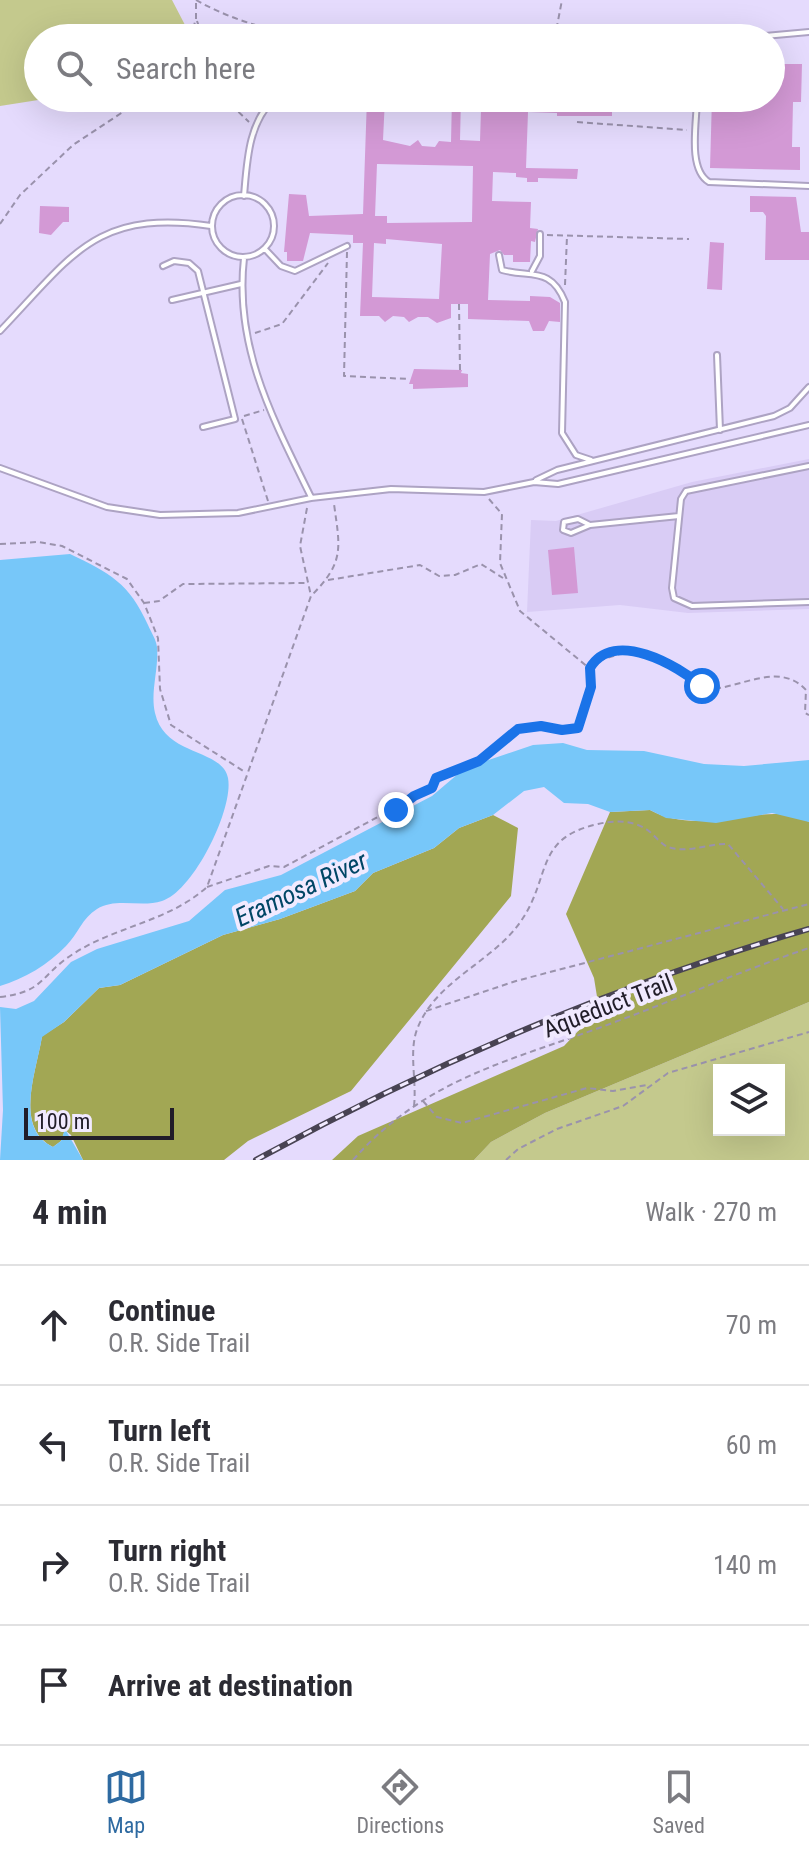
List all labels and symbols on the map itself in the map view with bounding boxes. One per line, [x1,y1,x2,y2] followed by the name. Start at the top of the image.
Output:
[684,668,720,704] route start
[378,792,414,828] route end
[230,845,373,933] water label: Eramosa River
[539,968,677,1044] street label: Aqueduct Trail
[24,1104,174,1140] scale bar

